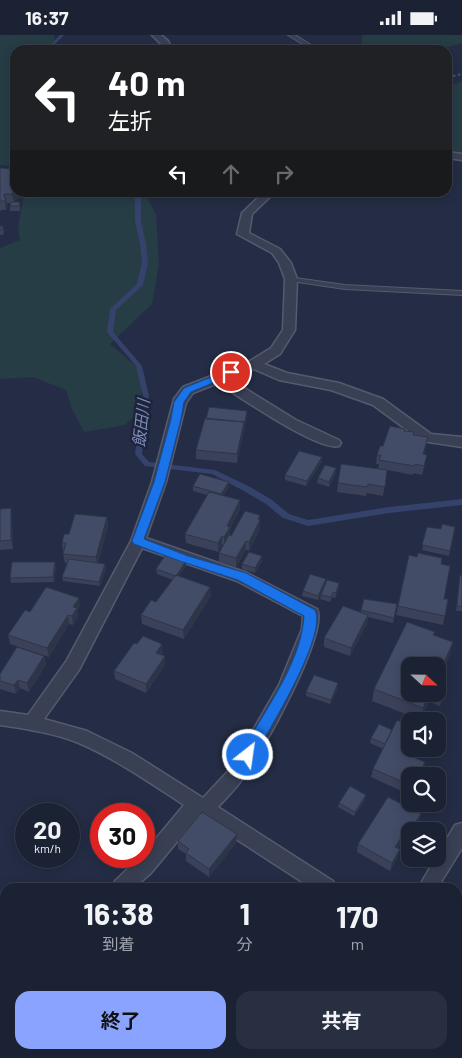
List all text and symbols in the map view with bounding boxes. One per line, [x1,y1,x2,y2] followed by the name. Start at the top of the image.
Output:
[25,6,69,29] text: 16:37
[108,61,185,103] text: 40 m
[25,65,90,130] icon: left
[108,107,152,133] text: 左折
[164,160,192,188] icon: left
[217,160,245,188] icon: ahead
[270,160,298,188] icon: right
[210,351,252,393] pin
[217,358,245,386] icon: arrive
[129,396,153,448] water label: 飯田川
[401,657,446,703] north arrow
[401,657,446,867] map controls
[401,712,446,757] button: sound
[221,728,273,780] position arrow
[401,767,446,812] button: search
[90,803,155,868] speed limit sign: 30
[33,814,62,844] text: 20
[401,822,446,867] button: layers
[34,841,61,855] text: km/h
[83,895,153,931] text: 16:38
[239,895,250,931] text: 1
[336,898,379,934] text: 170
[102,934,134,953] text: 到着
[237,934,253,953] text: 分
[351,934,364,953] text: m
[15,991,226,1049] button: 終了
[236,991,447,1049] button: 共有

